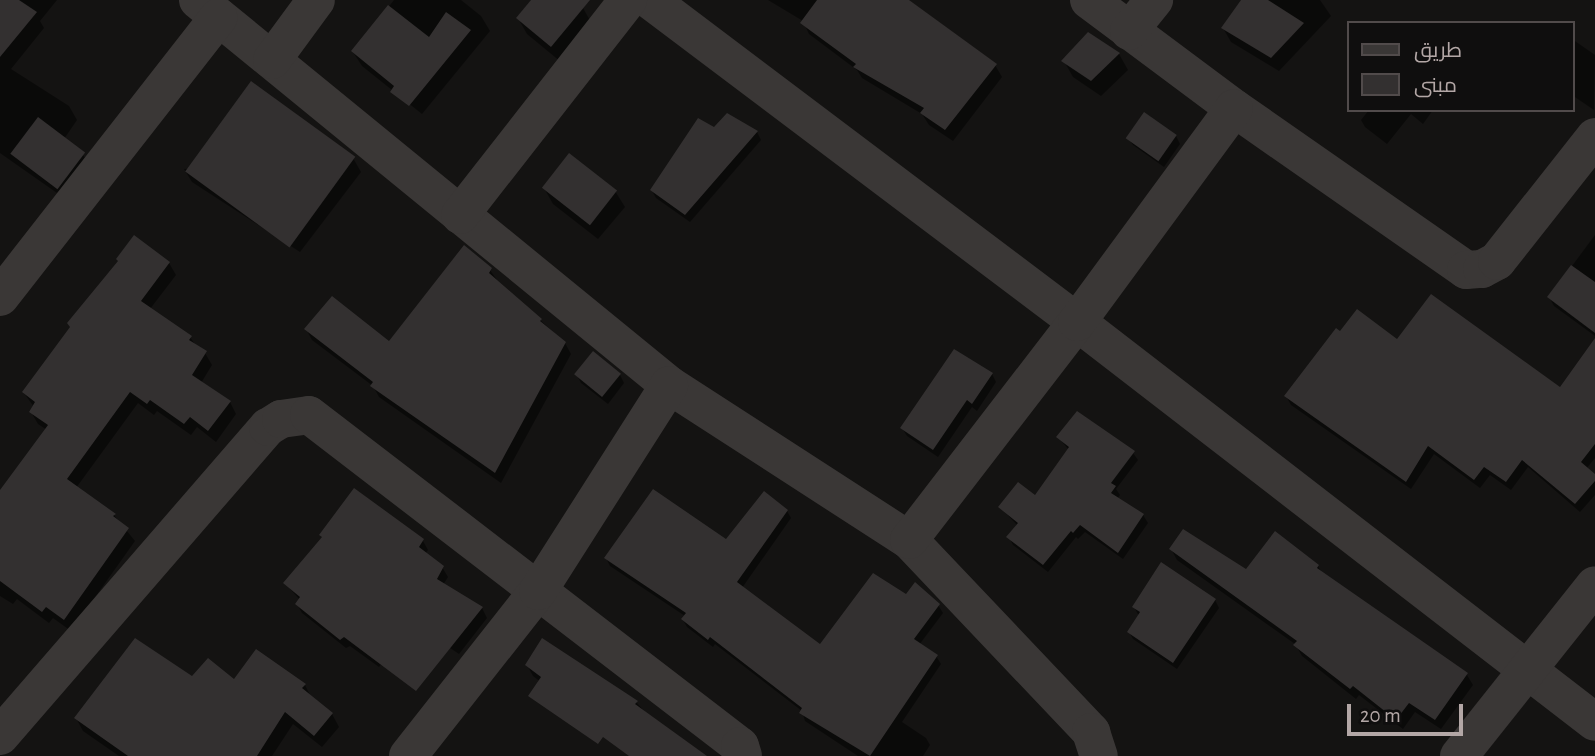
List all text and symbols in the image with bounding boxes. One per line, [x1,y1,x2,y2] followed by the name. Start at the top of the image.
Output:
[1346,21,1574,112] legend
[1414,40,1462,61] text: طريق
[1414,75,1457,96] text: مبنى
[1350,690,1466,734] scale bar
[1360,705,1401,726] text: 20 m

